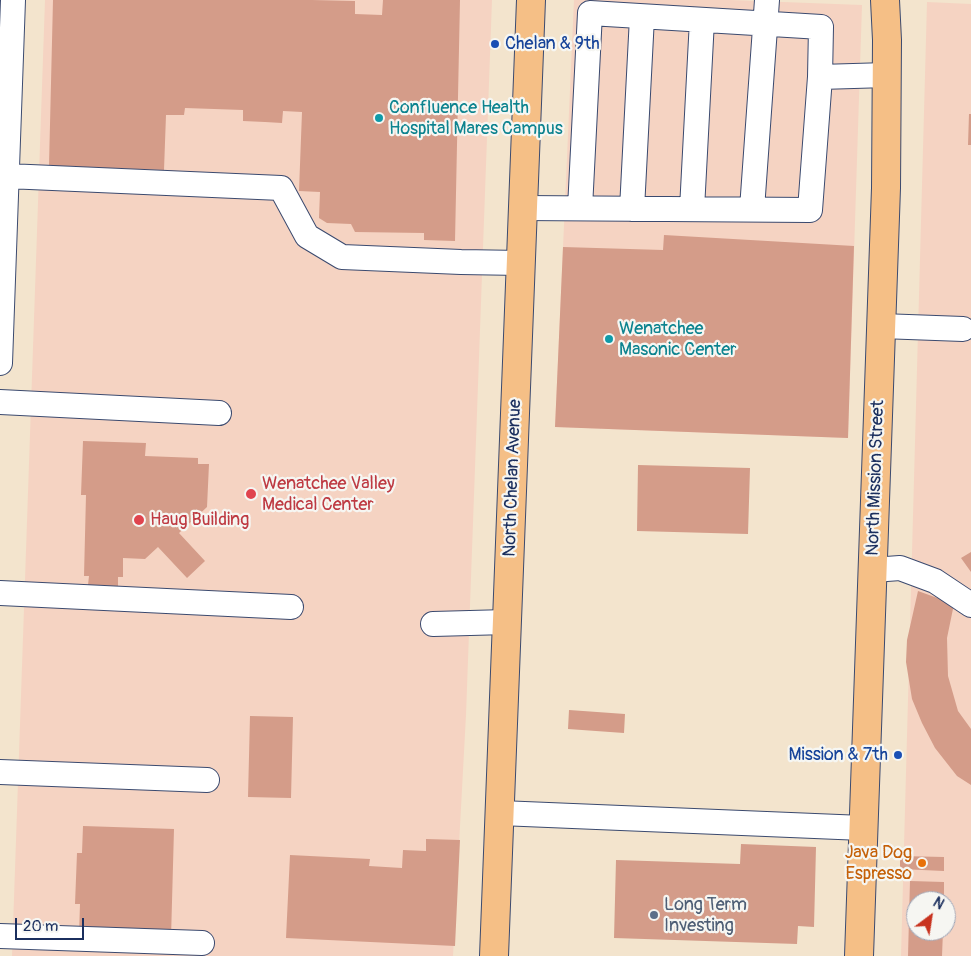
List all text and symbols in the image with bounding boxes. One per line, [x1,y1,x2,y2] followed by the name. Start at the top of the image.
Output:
[505,33,600,55] place label: Chelan & 9th
[489,38,501,50] marker: Chelan & 9th
[389,97,563,140] place label: Confluence Health Hospital Mares Campus
[373,112,385,124] marker: Confluence Health Hospital Mares Campus
[619,318,736,360] place label: Wenatchee Masonic Center
[603,333,615,345] marker: Wenatchee Masonic Center
[499,399,527,557] street label: North Chelan Avenue
[862,400,890,556] street label: North Mission Street
[262,473,395,516] place label: Wenatchee Valley Medical Center
[244,487,258,501] marker: Wenatchee Valley Medical Center
[150,509,249,531] place label: Haug Building
[132,513,146,527] marker: Haug Building
[789,744,888,766] place label: Mission & 7th
[892,749,904,761] marker: Mission & 7th
[845,842,912,884] place label: Java Dog Espresso
[916,857,928,869] marker: Java Dog Espresso
[906,891,956,941] north arrow
[664,894,747,936] place label: Long Term Investing
[930,894,947,913] text: N
[18,908,86,940] scale bar
[648,909,660,921] marker: Long Term Investing
[23,917,58,936] text: 20 m

